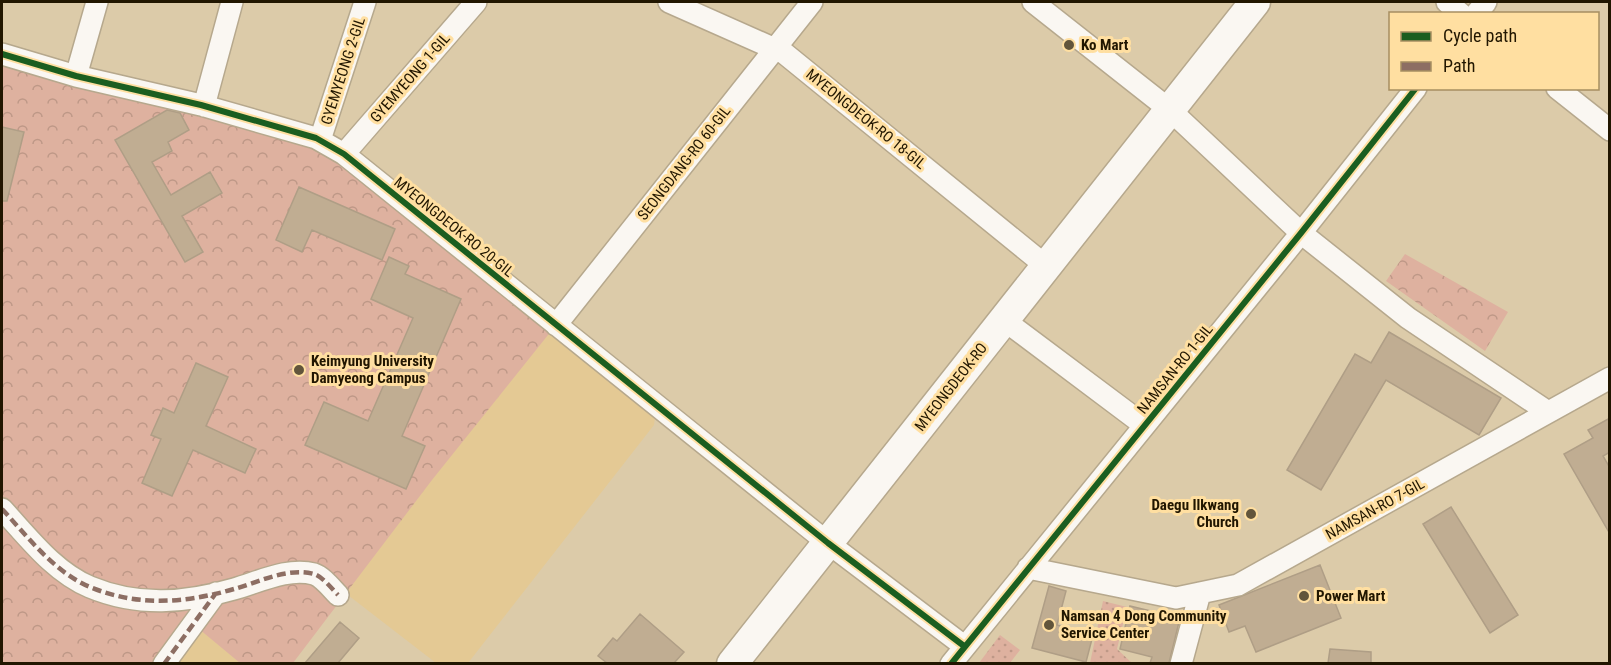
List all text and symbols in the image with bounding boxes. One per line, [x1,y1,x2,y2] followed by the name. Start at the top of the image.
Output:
[1389,12,1599,90] legend
[317,15,369,127] street label: GYEMYEONG 2-GIL
[1443,25,1517,46] text: Cycle path
[366,30,454,126] street label: GYEMYEONG 1-GIL
[1081,36,1129,54] place label: Ko Mart
[1062,38,1076,52] marker: Ko Mart
[1443,55,1476,76] text: Path
[803,65,929,173] street label: MYEONGDEOK-RO 18-GIL
[634,102,734,224] street label: SEONGDANG-RO 60-GIL
[391,173,517,281] street label: MYEONGDEOK-RO 20-GIL
[1133,321,1217,417] street label: NAMSAN-RO 1-GIL
[911,339,991,435] street label: MYEONGDEOK-RO
[311,352,434,387] place label: Keimyung University Damyeong Campus
[292,363,306,377] marker: Keimyung University Damyeong Campus
[1322,474,1428,544] street label: NAMSAN-RO 7-GIL
[1151,496,1239,531] place label: Daegu Ilkwang Church
[1244,507,1258,521] marker: Daegu Ilkwang Church
[1316,587,1386,605] place label: Power Mart
[1297,589,1311,603] marker: Power Mart
[1061,607,1227,642] place label: Namsan 4 Dong Community Service Center
[1042,618,1056,632] marker: Namsan 4 Dong Community Service Center

